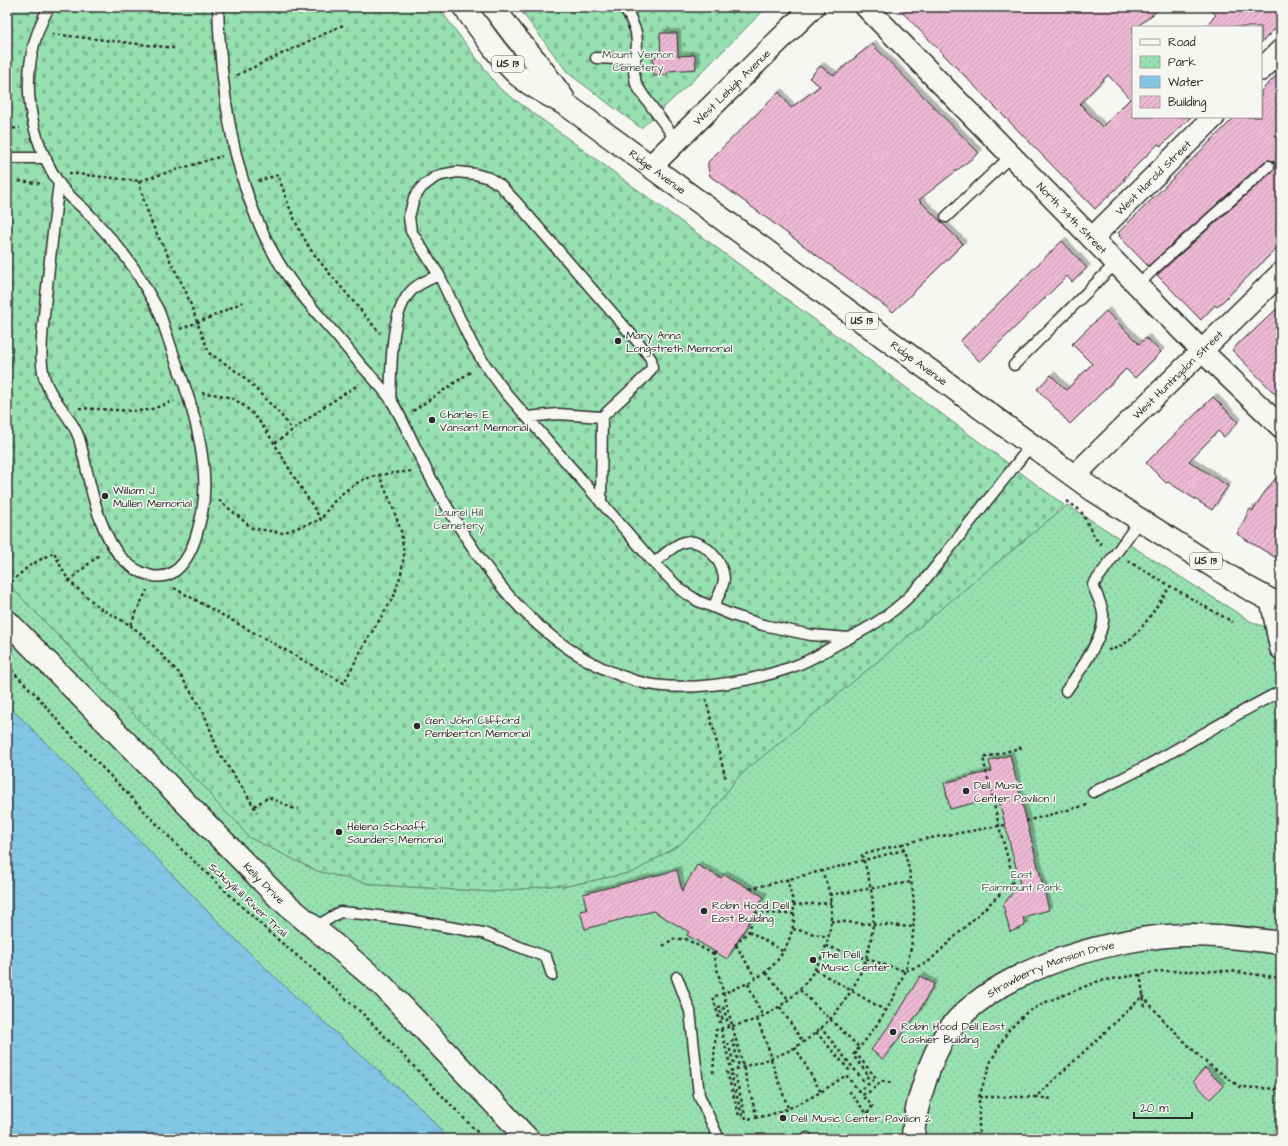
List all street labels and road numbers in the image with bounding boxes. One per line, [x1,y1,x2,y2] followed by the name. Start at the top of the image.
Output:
[690,45,774,128] street label: West Lehigh Avenue
[492,56,524,72] road number: US 13
[1112,136,1195,218] street label: West Harold Street
[626,146,689,197] street label: Ridge Avenue
[1034,179,1111,258] street label: North 34th Street
[846,313,878,329] road number: US 13
[1129,326,1227,422] street label: West Huntingdon Street
[888,337,951,389] street label: Ridge Avenue
[1190,553,1222,569] road number: US 13
[240,859,288,907] street label: Kelly Drive
[205,860,291,941] street label: Schuylkill River Trail
[983,937,1116,1001] street label: Strawberry Mansion Drive

